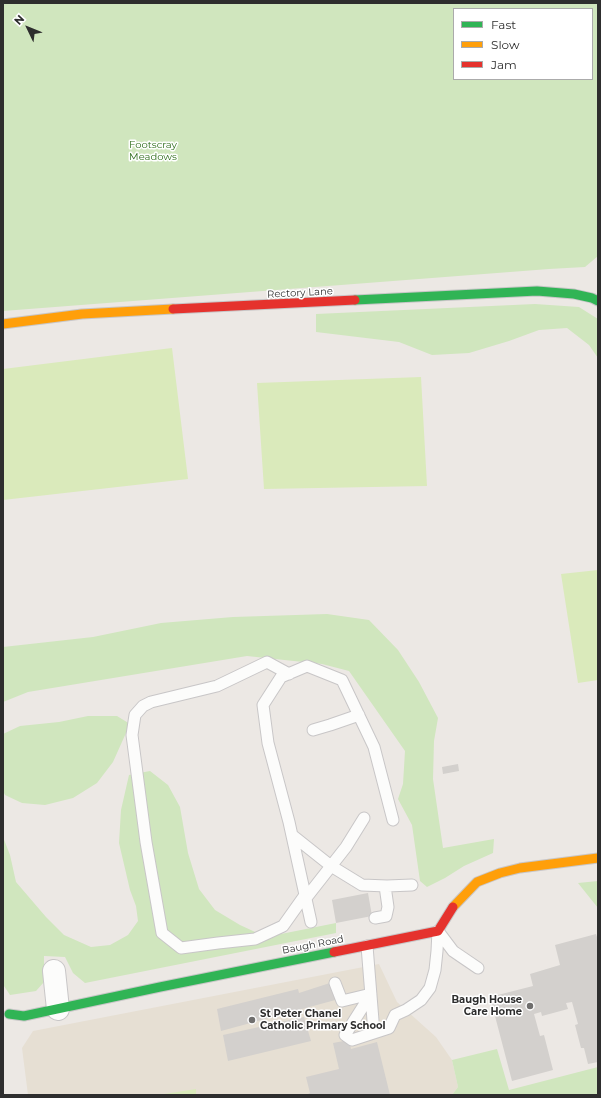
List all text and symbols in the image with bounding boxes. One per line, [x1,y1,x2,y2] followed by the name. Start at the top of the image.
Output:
[8,8,48,48] north arrow
[453,8,593,80] legend
[11,12,27,28] text: N
[491,17,516,32] text: Fast
[491,37,520,52] text: Slow
[491,57,517,72] text: Jam
[129,139,177,162] park label: Footscray Meadows
[267,285,333,301] street label: Rectory Lane
[281,933,345,957] street label: Baugh Road
[451,994,522,1018] place label: Baugh House Care Home
[525,1001,535,1011] marker: Baugh House Care Home
[260,1008,386,1032] place label: St Peter Chanel Catholic Primary School
[247,1015,257,1025] marker: St Peter Chanel Catholic Primary School

